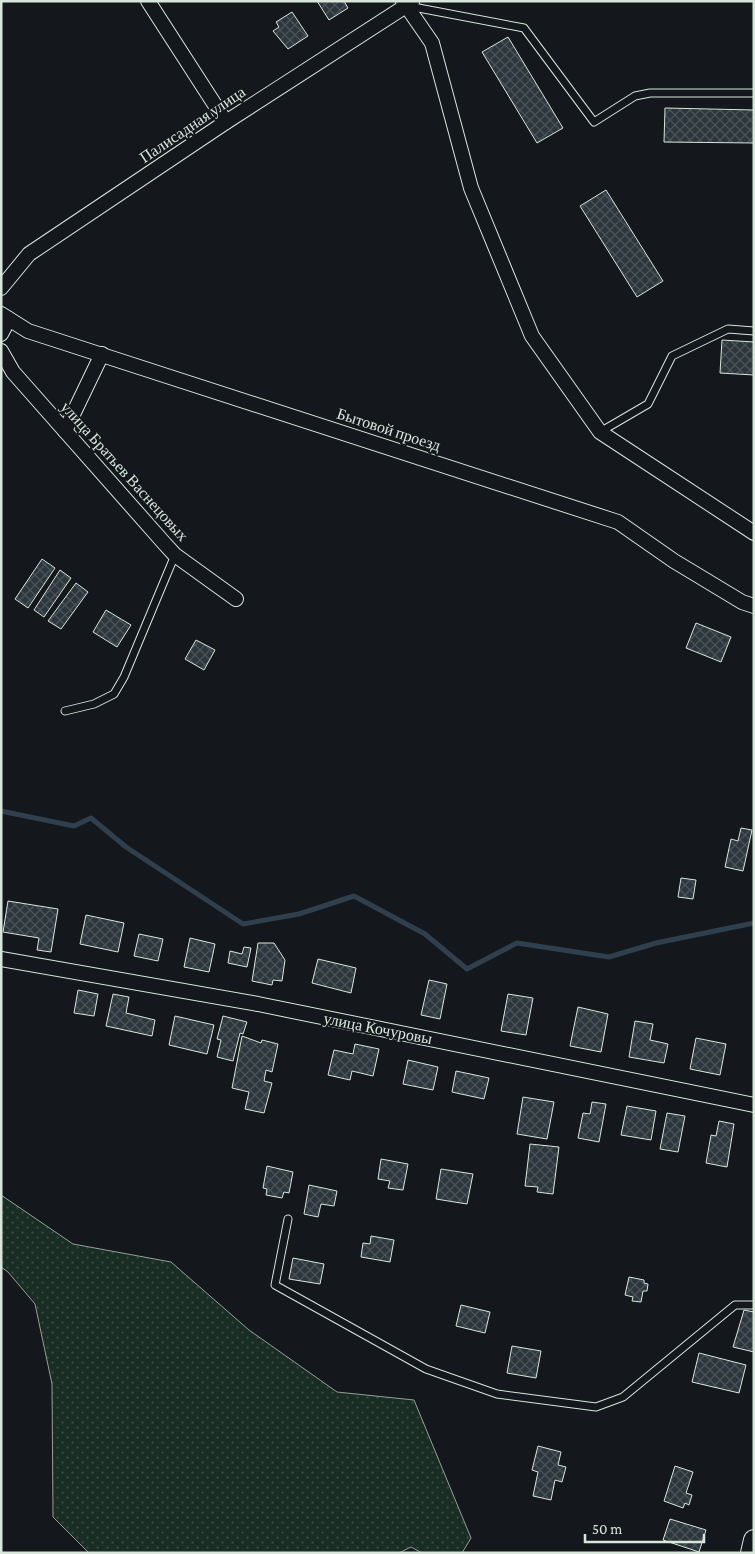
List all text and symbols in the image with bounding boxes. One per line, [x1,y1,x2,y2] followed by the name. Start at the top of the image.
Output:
[136,83,249,167] street label: Палисадная улица
[57,398,192,545] street label: улица Братьев Васнецовых
[335,405,443,455] street label: Бытовой проезд
[322,1010,434,1048] street label: улица Кочуровы
[585,1512,704,1544] scale bar
[592,1521,622,1537] text: 50 m

